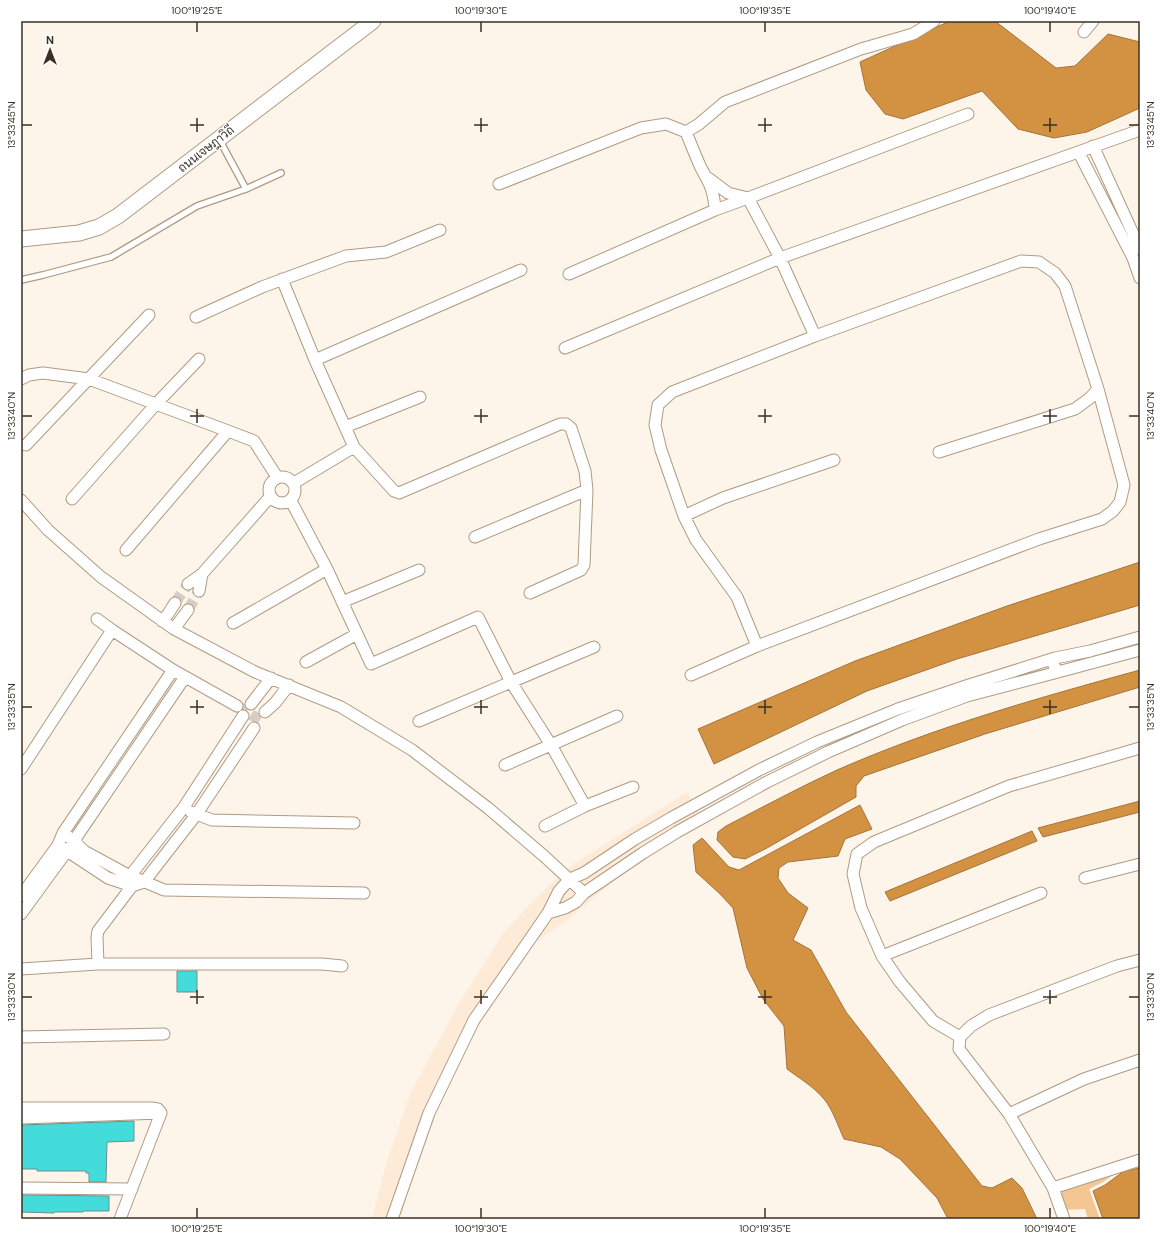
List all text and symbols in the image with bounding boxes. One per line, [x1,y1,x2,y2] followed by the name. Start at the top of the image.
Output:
[171,4,223,17] text: 100°19'25"E
[455,4,508,17] text: 100°19'30"E
[739,4,791,17] text: 100°19'35"E
[1024,4,1076,17] text: 100°19'40"E
[30,30,70,70] north arrow
[46,33,54,47] text: N
[5,101,18,149] text: 13°33'45"N
[1144,101,1157,149] text: 13°33'45"N
[175,122,237,176] street label: ถนนเจษฎาวิถี
[5,392,18,440] text: 13°33'40"N
[1144,392,1157,440] text: 13°33'40"N
[5,683,18,731] text: 13°33'35"N
[1144,683,1157,731] text: 13°33'35"N
[5,973,18,1021] text: 13°33'30"N
[1144,973,1157,1021] text: 13°33'30"N
[171,1222,223,1235] text: 100°19'25"E
[455,1222,508,1235] text: 100°19'30"E
[739,1222,791,1235] text: 100°19'35"E
[1024,1222,1076,1235] text: 100°19'40"E

